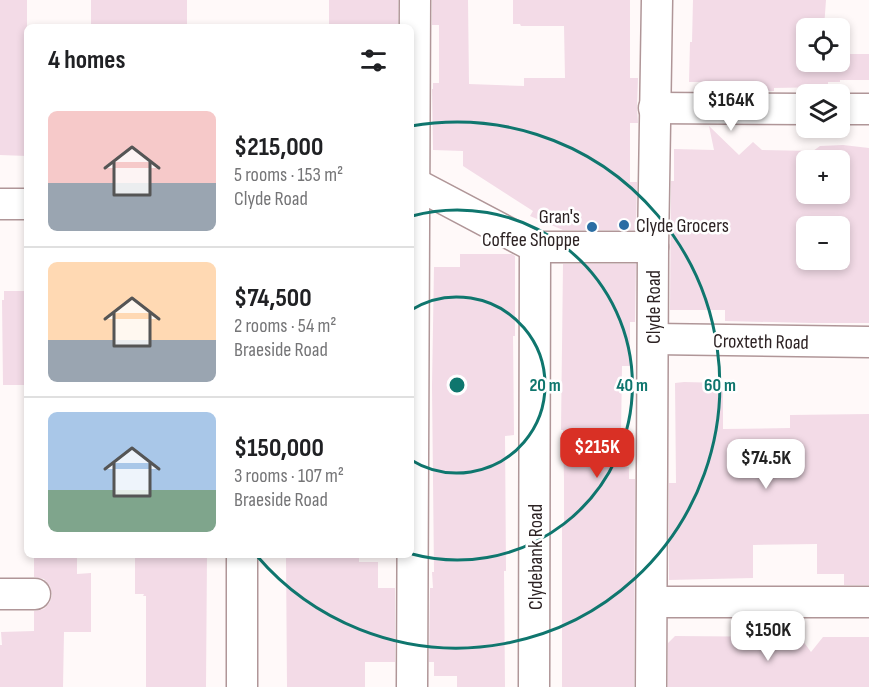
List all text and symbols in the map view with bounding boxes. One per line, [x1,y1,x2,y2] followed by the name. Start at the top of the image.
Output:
[796,18,850,270] map controls
[796,18,850,72] button: locate
[357,44,390,77] icon: filters
[48,45,125,76] text: 4 homes
[689,81,773,132] pin: $164K
[796,84,850,138] button: layers
[708,88,754,112] text: $164K
[234,132,323,163] text: $215,000
[96,135,168,207] icon: home
[796,150,850,204] button: +
[234,163,343,187] text: 5 rooms · 153 m²
[234,187,308,211] text: Clyde Road
[482,205,580,252] place label: Gran's Coffee Shoppe
[636,214,729,238] place label: Clyde Grocers
[796,216,850,270] button: −
[617,218,631,232] marker: Clyde Grocers
[585,220,599,234] marker: Gran's Coffee Shoppe
[642,270,666,344] street label: Clyde Road
[234,283,312,314] text: $74,500
[96,286,168,358] icon: home
[234,314,336,338] text: 2 rooms · 54 m²
[713,329,809,355] street label: Croxteth Road
[234,338,328,362] text: Braeside Road
[447,375,467,395] centre of rings
[529,375,561,396] text: 20 m
[616,375,648,396] text: 40 m
[704,375,736,396] text: 60 m
[555,428,639,479] pin: $215K
[234,433,324,464] text: $150,000
[574,435,620,459] text: $215K
[96,436,168,508] icon: home
[717,439,815,490] pin: $74.5K
[741,446,791,470] text: $74.5K
[234,464,344,488] text: 3 rooms · 107 m²
[234,488,328,512] text: Braeside Road
[524,504,548,610] street label: Clydebank Road
[726,611,810,662] pin: $150K
[745,618,791,642] text: $150K

